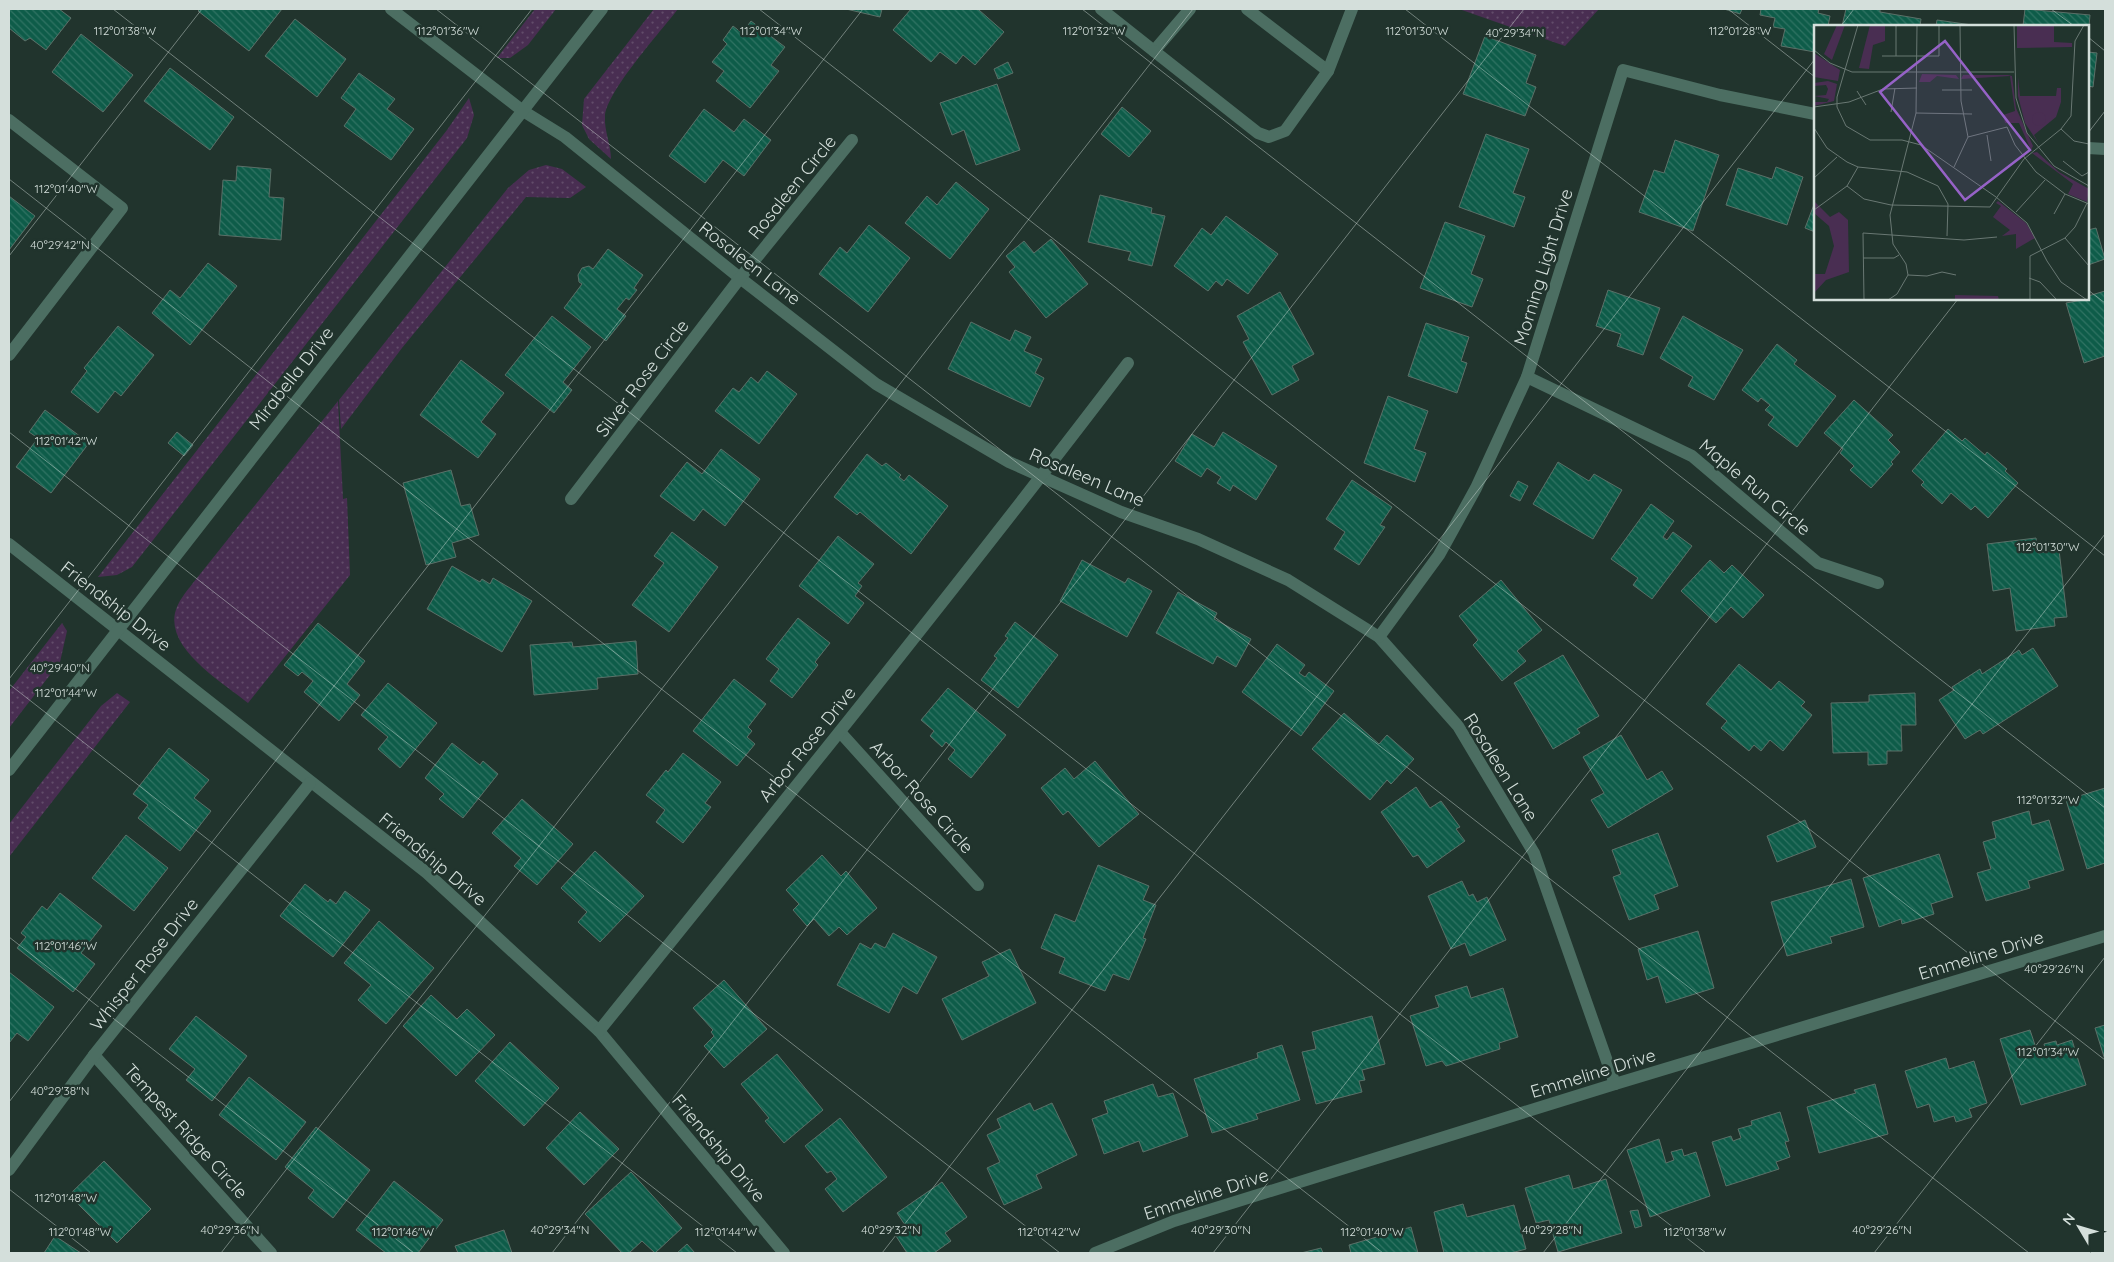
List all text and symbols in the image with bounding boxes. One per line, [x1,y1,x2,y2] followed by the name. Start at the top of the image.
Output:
[94,23,157,38] text: 112°01'38"W
[417,23,480,38] text: 112°01'36"W
[740,23,803,38] text: 112°01'34"W
[1063,23,1126,38] text: 112°01'32"W
[1385,23,1449,38] text: 112°01'30"W
[1709,23,1772,38] text: 112°01'28"W
[1485,25,1545,40] text: 40°29'34"N
[1814,25,2089,300] inset map
[743,130,841,244] street label: Rosaleen Circle
[34,181,98,196] text: 112°01'40"W
[1508,186,1578,348] street label: Morning Light Drive
[694,216,806,310] street label: Rosaleen Lane
[30,237,90,252] text: 40°29'42"N
[590,315,694,441] street label: Silver Rose Circle
[243,322,339,434] street label: Mirabella Drive
[35,433,98,448] text: 112°01'42"W
[1694,434,1816,540] street label: Maple Run Circle
[1026,442,1148,512] street label: Rosaleen Lane
[2016,539,2080,554] text: 112°01'30"W
[56,556,176,656] street label: Friendship Drive
[30,660,90,675] text: 40°29'40"N
[753,682,861,806] street label: Arbor Rose Drive
[35,685,98,700] text: 112°01'44"W
[1459,709,1543,825] street label: Rosaleen Lane
[865,736,979,858] street label: Arbor Rose Circle
[2017,792,2080,807] text: 112°01'32"W
[374,807,492,911] street label: Friendship Drive
[85,893,203,1035] street label: Whisper Rose Drive
[1915,925,2047,985] street label: Emmeline Drive
[35,938,98,953] text: 112°01'46"W
[2024,961,2084,976] text: 40°29'26"N
[1527,1043,1659,1103] street label: Emmeline Drive
[2017,1044,2080,1059] text: 112°01'34"W
[119,1059,253,1203] street label: Tempest Ridge Circle
[30,1083,90,1098] text: 40°29'38"N
[667,1089,771,1207] street label: Friendship Drive
[1141,1163,1271,1225] street label: Emmeline Drive
[35,1190,98,1205] text: 112°01'48"W
[2054,1202,2104,1252] north arrow
[2058,1209,2079,1229] text: N
[200,1222,260,1237] text: 40°29'36"N
[530,1222,590,1237] text: 40°29'34"N
[861,1222,921,1237] text: 40°29'32"N
[1191,1222,1251,1237] text: 40°29'30"N
[1522,1222,1582,1237] text: 40°29'28"N
[1852,1222,1912,1237] text: 40°29'26"N
[49,1224,112,1239] text: 112°01'48"W
[372,1224,435,1239] text: 112°01'46"W
[695,1224,758,1239] text: 112°01'44"W
[1018,1224,1081,1239] text: 112°01'42"W
[1340,1224,1404,1239] text: 112°01'40"W
[1664,1224,1727,1239] text: 112°01'38"W

